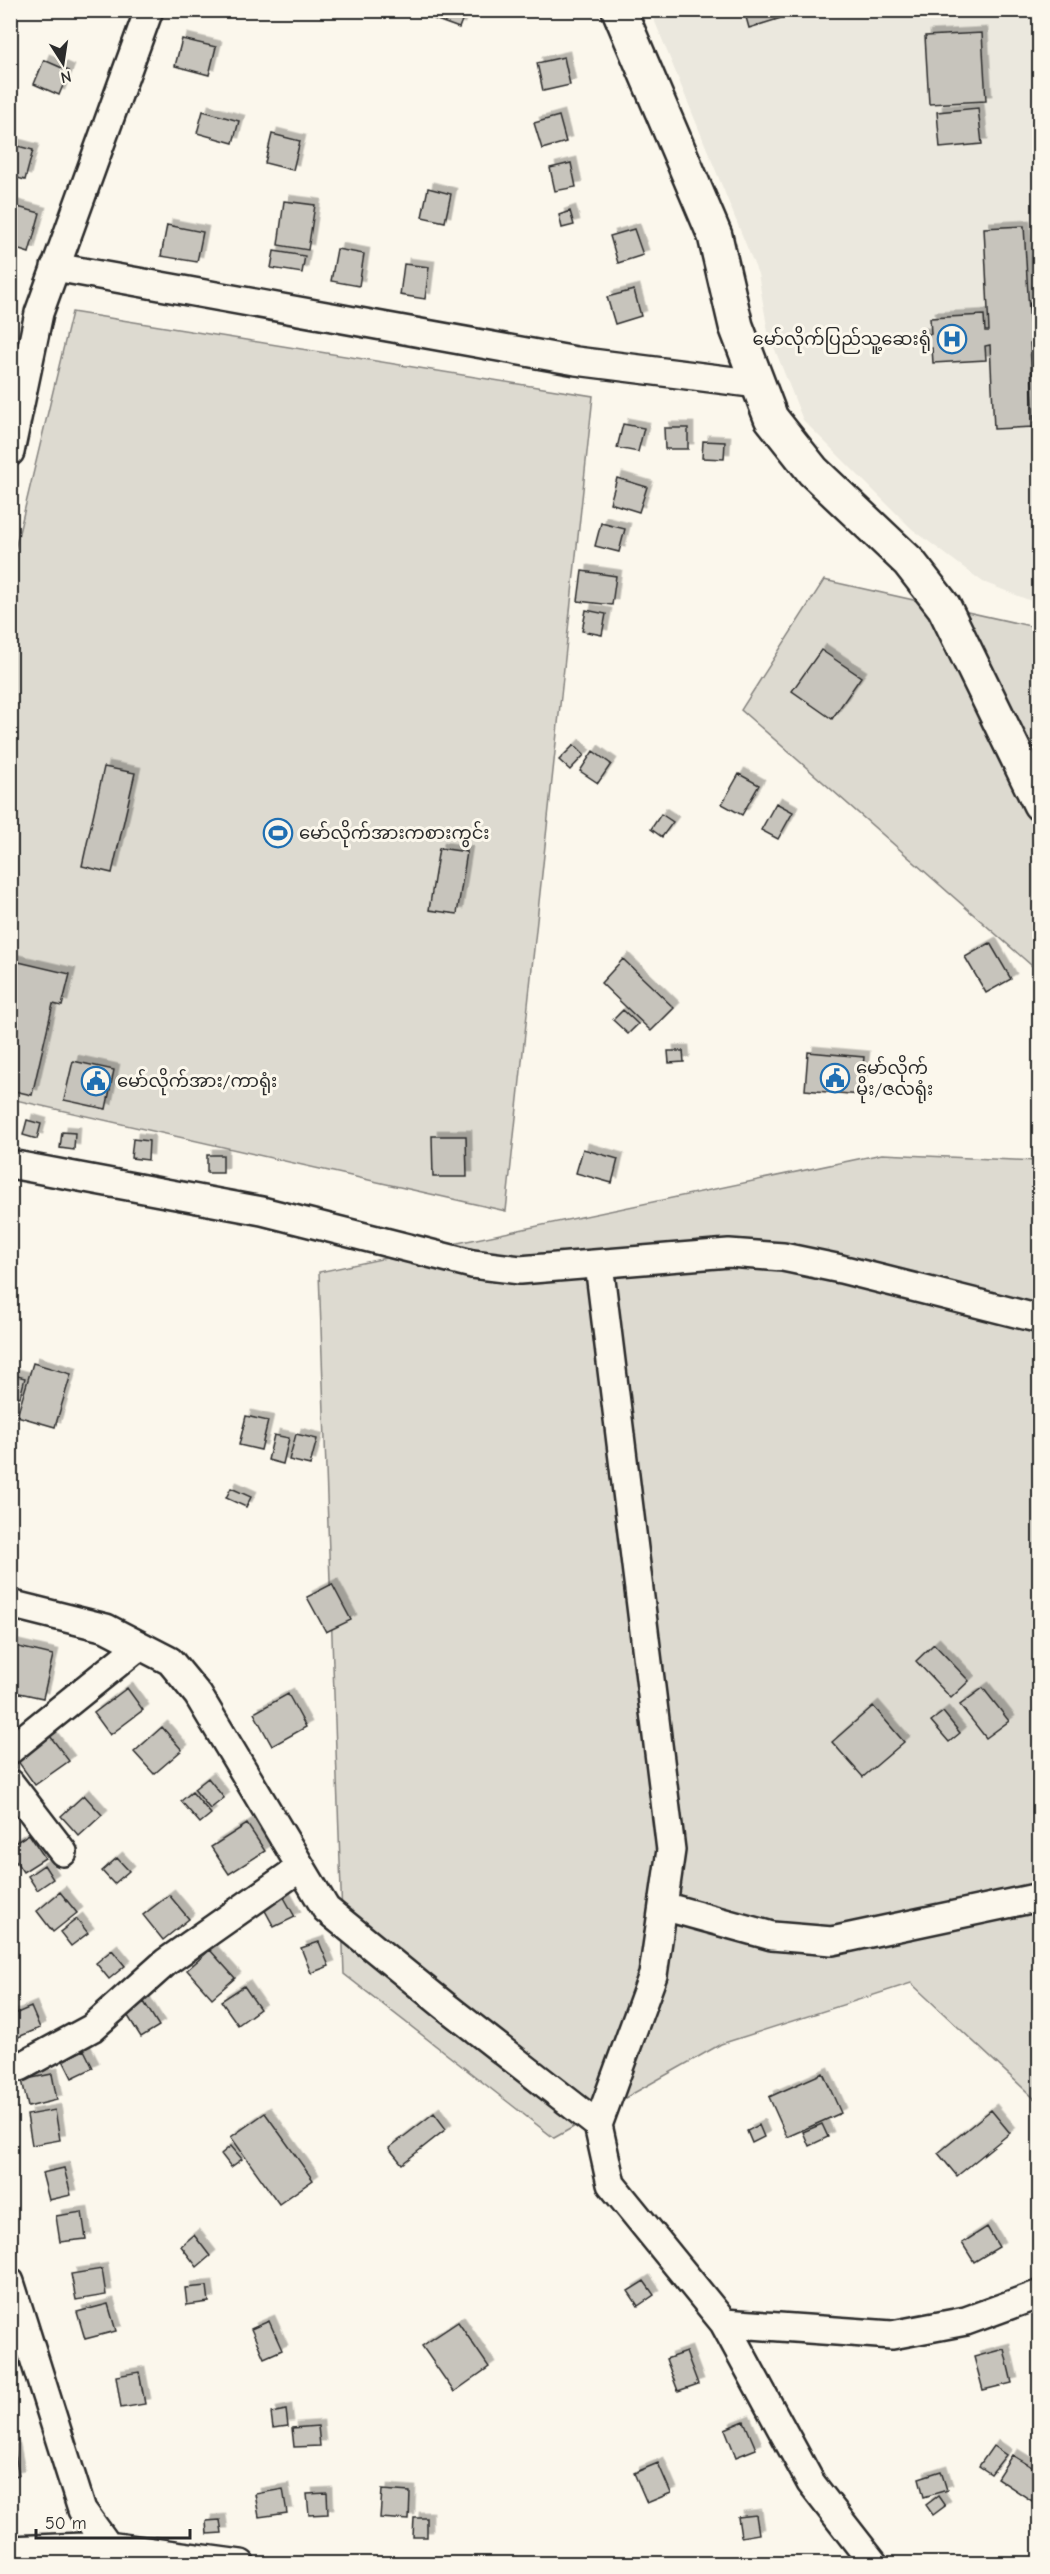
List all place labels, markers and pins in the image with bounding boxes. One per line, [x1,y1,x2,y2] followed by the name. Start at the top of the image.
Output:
[936,323,968,355] hospital icon: မော်လိုက်ပြည်သူ့ဆေးရုံ
[753,325,931,354] place label: မော်လိုက်ပြည်သူ့ဆေးရုံ
[262,817,294,849] sports icon: မော်လိုက်အားကစားကွင်း
[299,819,490,848] place label: မော်လိုက်အားကစားကွင်း
[856,1054,933,1104] place label: မော်လိုက် မိုး/ဇလရုံး
[819,1062,851,1094] public building icon: မော်လိုက် မိုး/ဇလရုံး
[80,1065,112,1097] public building icon: မော်လိုက်အား/ကာရုံး
[117,1067,277,1096] place label: မော်လိုက်အား/ကာရုံး

